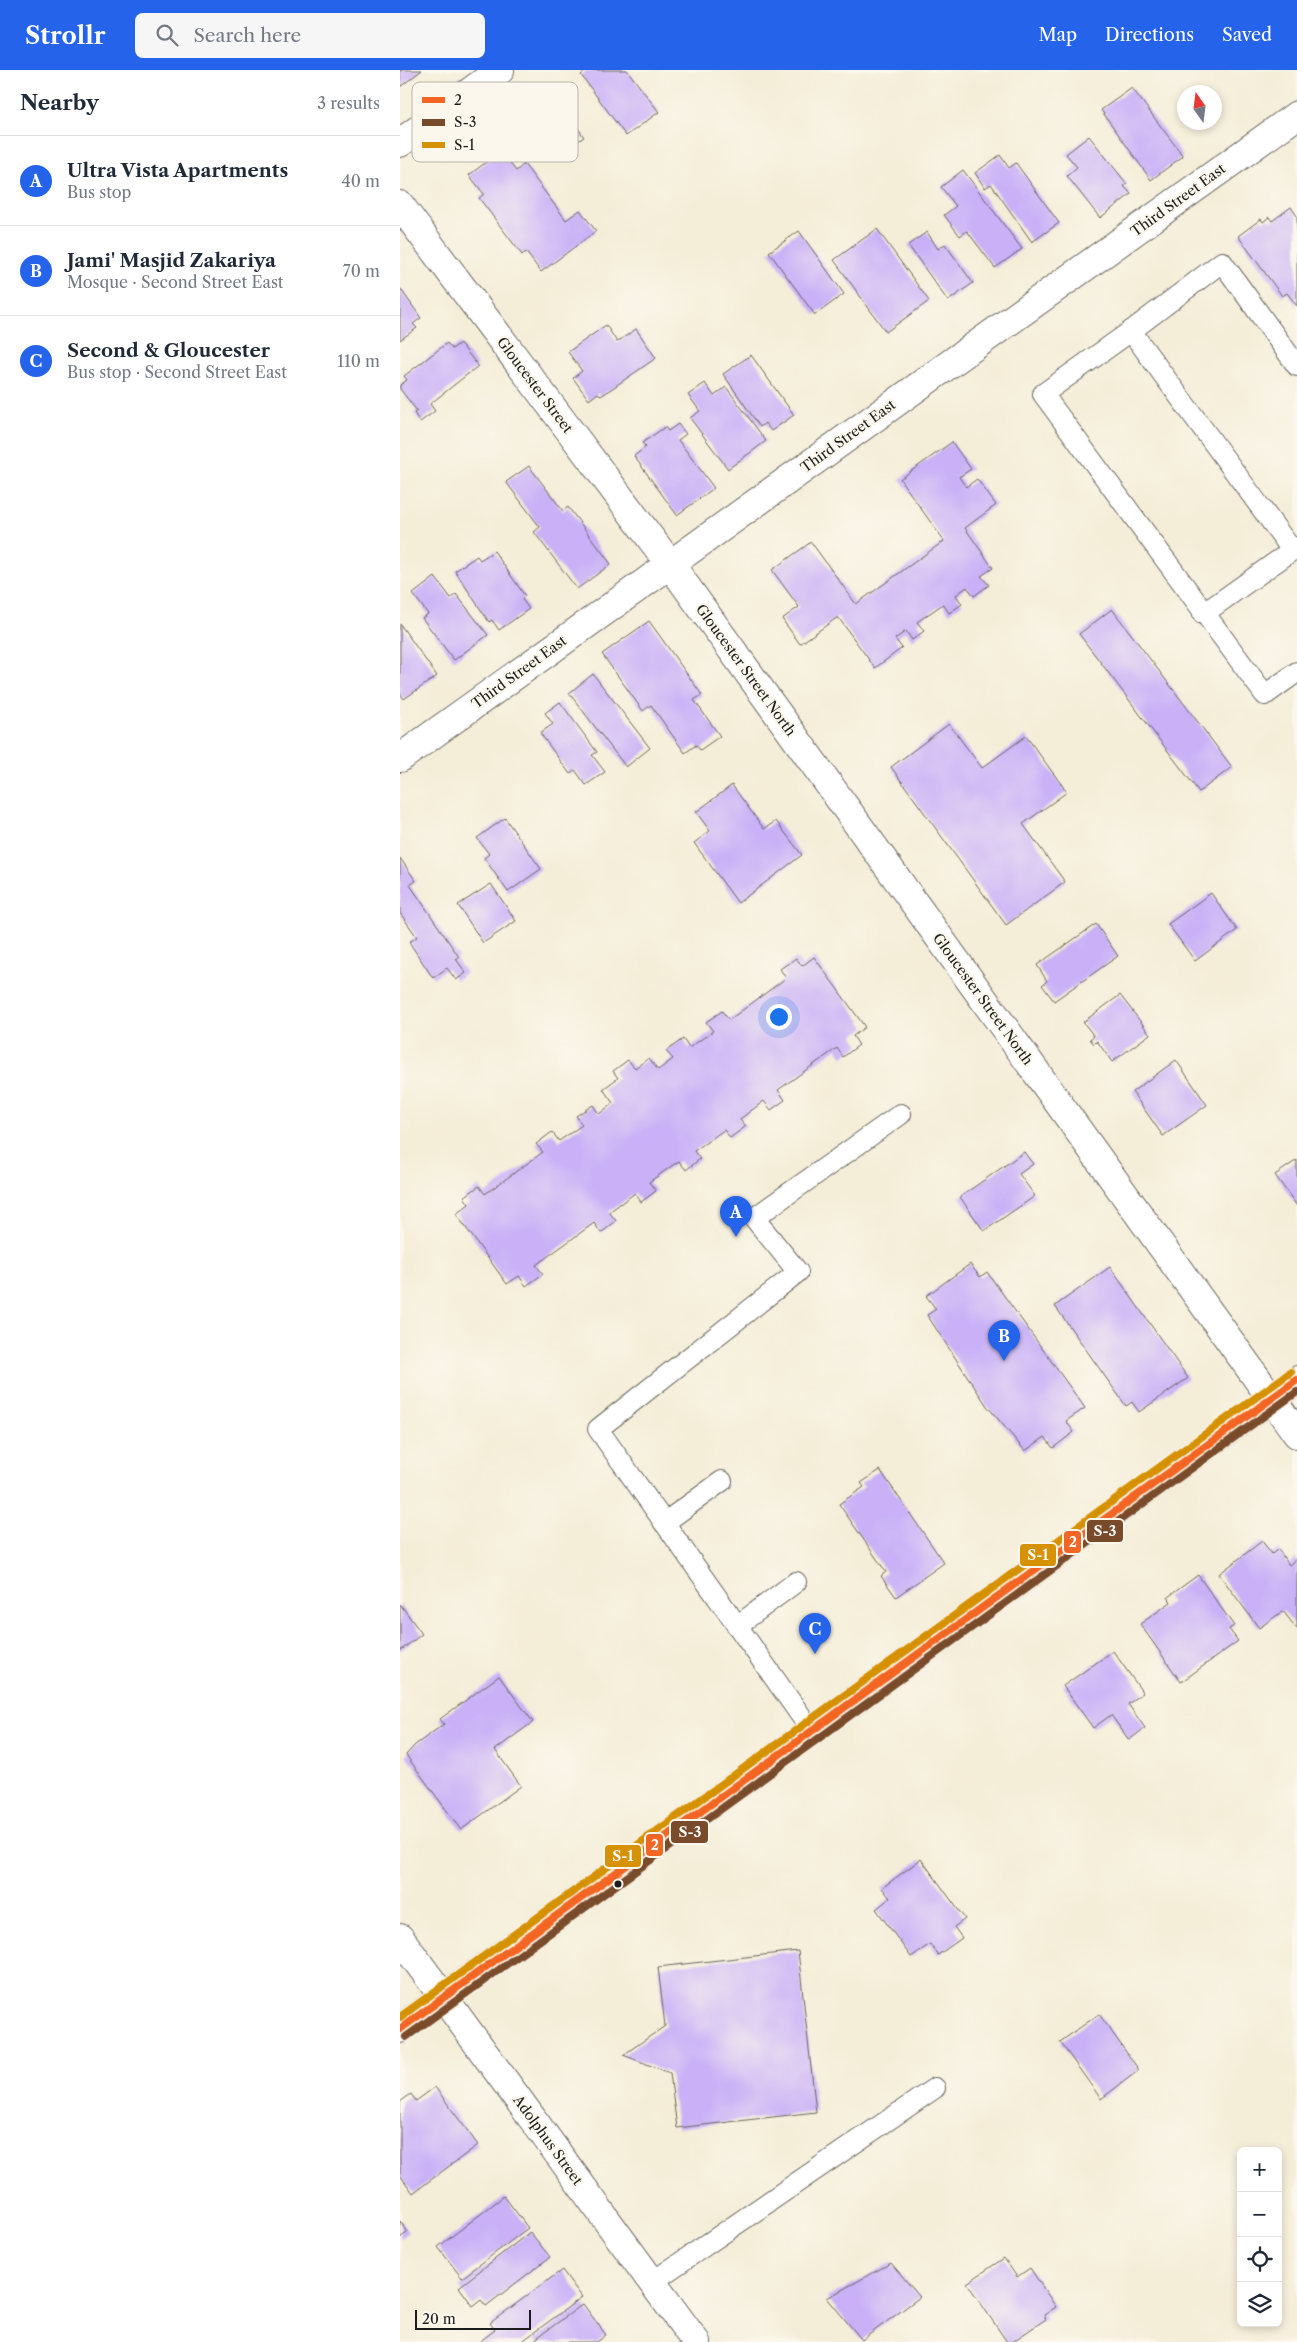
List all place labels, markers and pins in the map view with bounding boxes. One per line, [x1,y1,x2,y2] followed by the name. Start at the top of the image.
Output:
[720,1196,752,1237] pin: A
[988,1320,1020,1361] pin: B
[799,1613,831,1654] pin: C
[613,1879,623,1889] unlabelled marker

